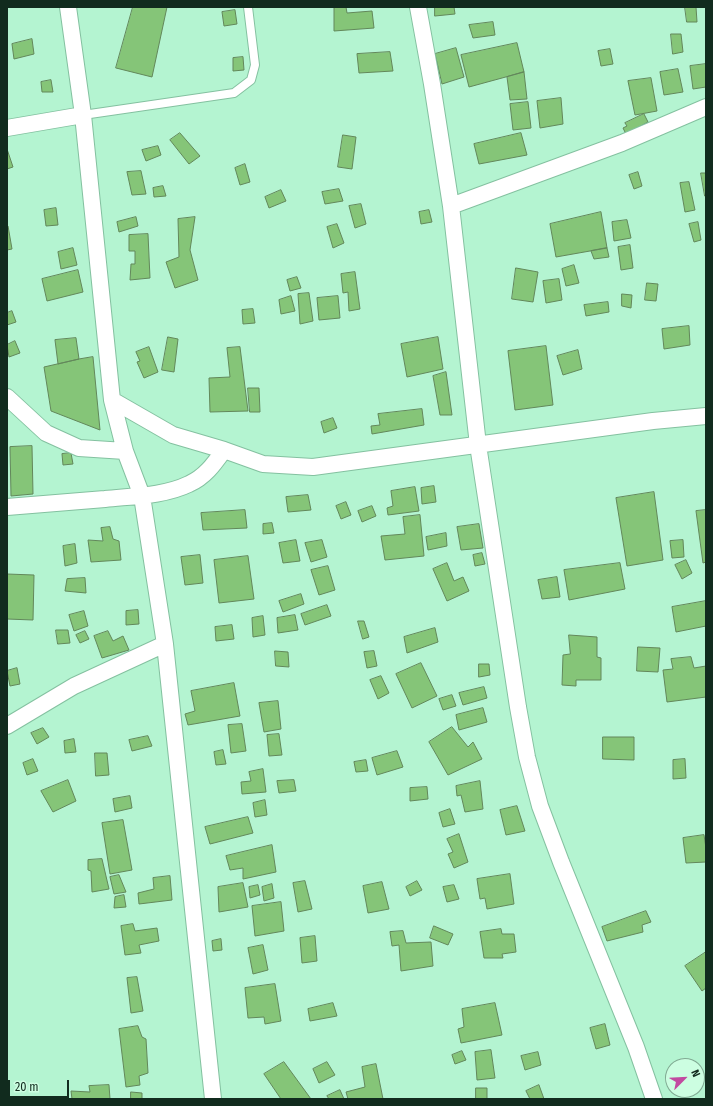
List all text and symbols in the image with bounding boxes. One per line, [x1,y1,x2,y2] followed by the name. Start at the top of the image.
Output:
[665,1058,705,1098] north arrow
[688,1068,703,1079] text: N
[10,1072,71,1098] scale bar
[15,1080,39,1094] text: 20 m

